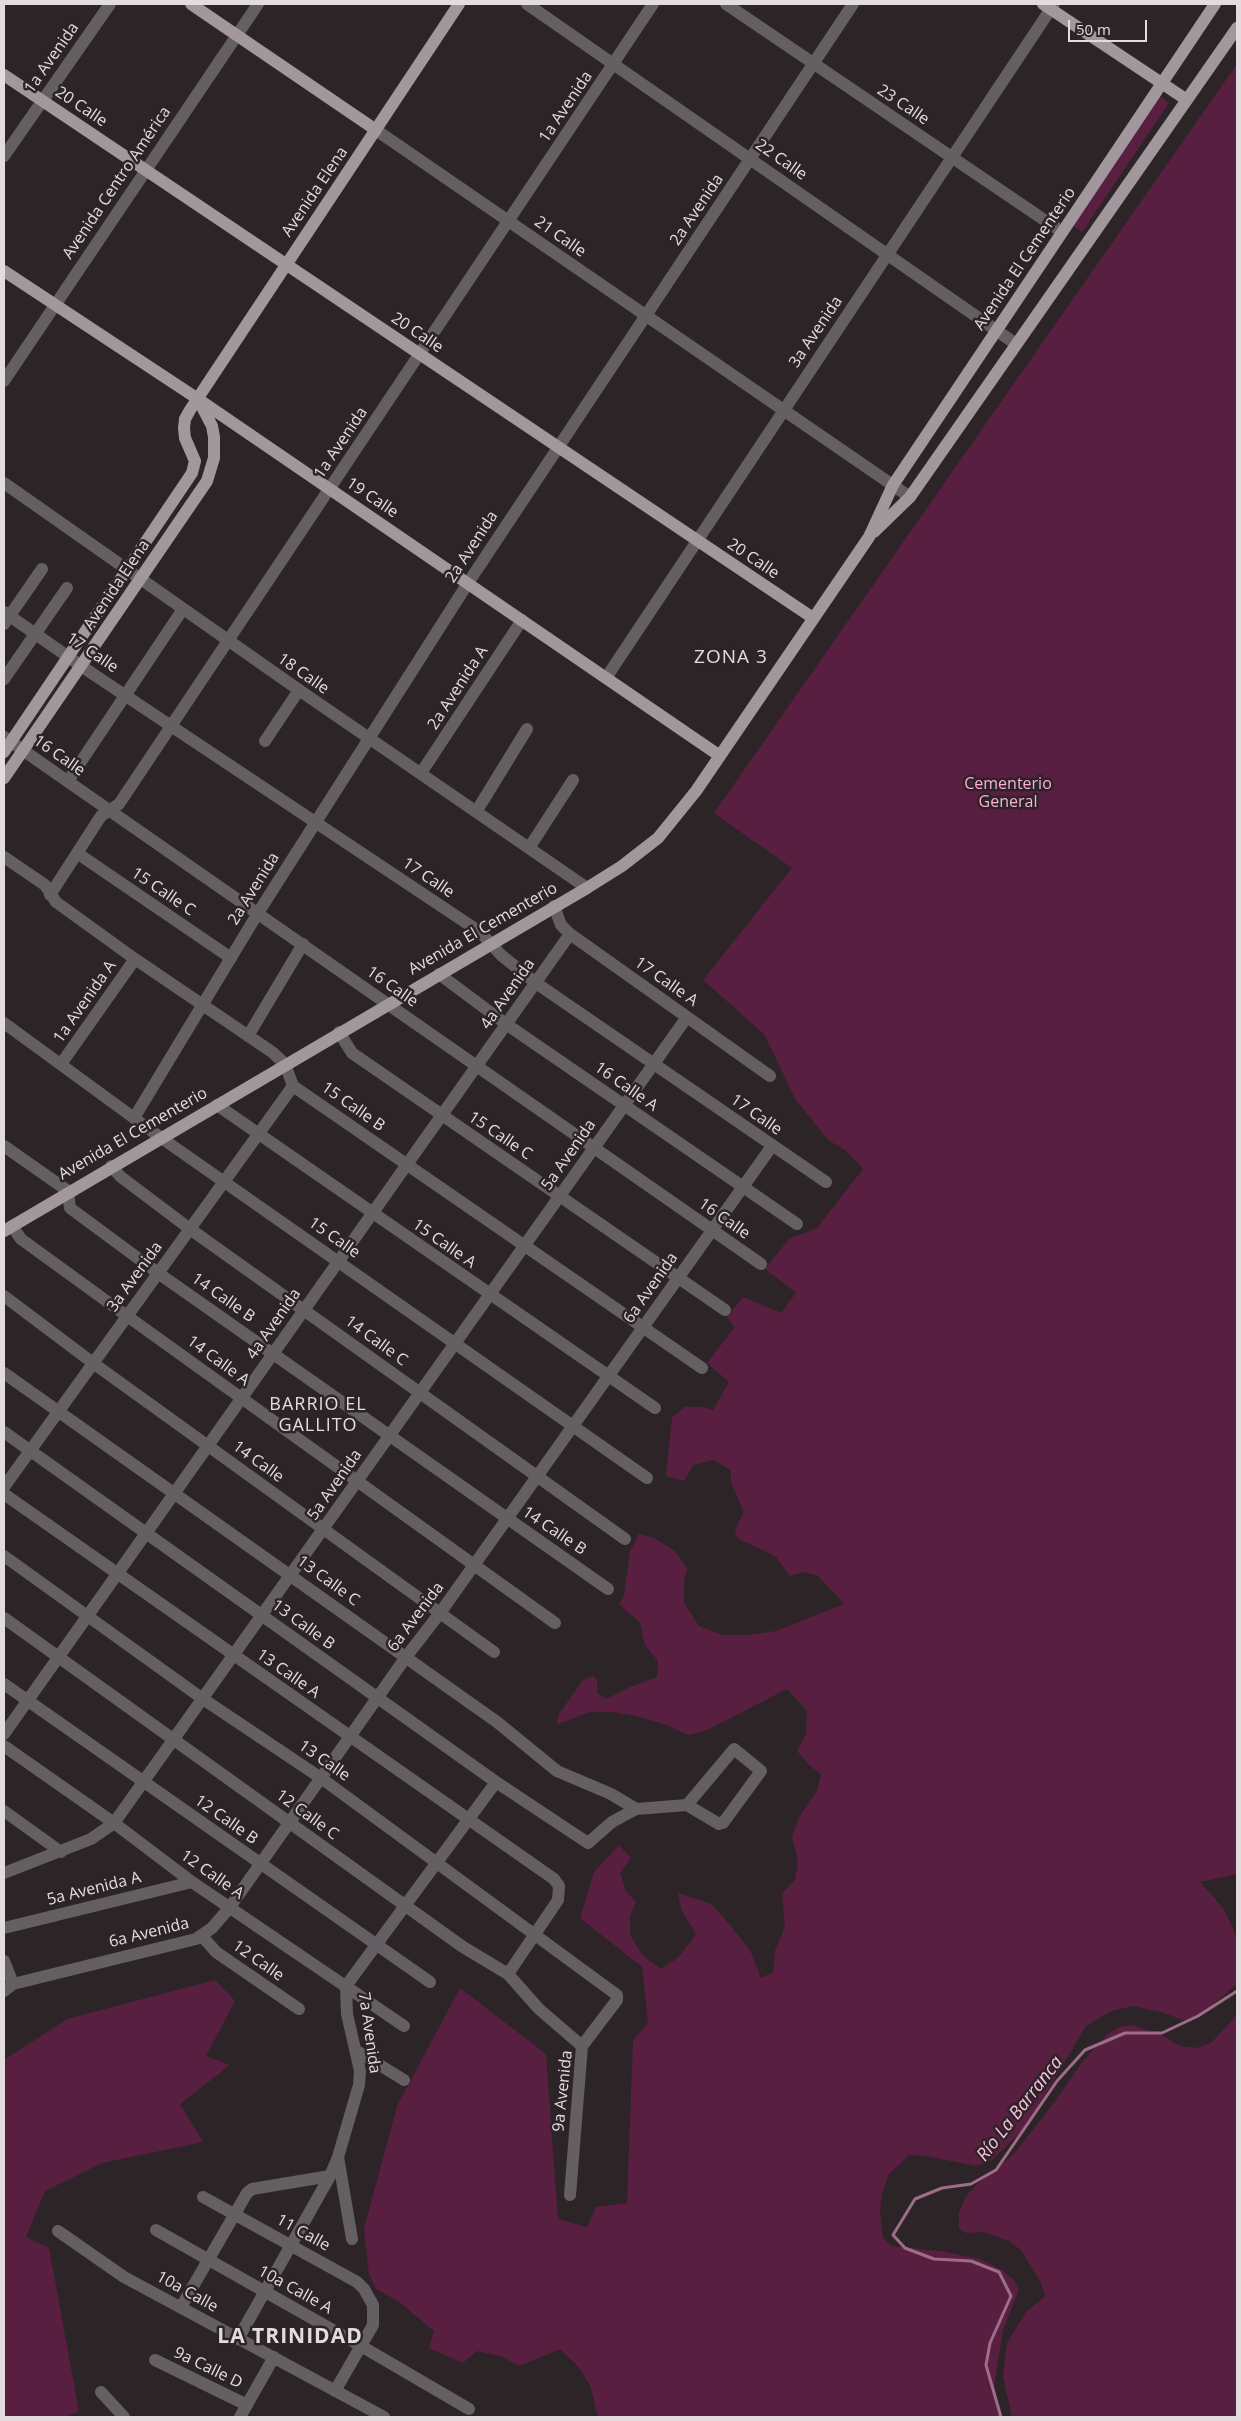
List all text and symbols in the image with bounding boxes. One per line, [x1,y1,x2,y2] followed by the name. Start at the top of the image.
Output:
[1071,10,1150,42] scale bar
[21,19,83,97] street label: 1a Avenida
[1076,19,1111,39] text: 50 m
[535,68,597,146] street label: 1a Avenida
[873,81,933,129] street label: 23 Calle
[51,83,111,131] street label: 20 Calle
[59,103,175,263] street label: Avenida Centro América
[752,135,810,185] street label: 22 Calle
[278,143,352,241] street label: Avenida Elena
[666,171,728,249] street label: 2a Avenida
[970,184,1080,334] street label: Avenida El Cementerio
[531,212,589,262] street label: 21 Calle
[785,293,847,371] street label: 3a Avenida
[387,309,447,357] street label: 20 Calle
[310,404,372,482] street label: 1a Avenida
[342,474,402,522] street label: 19 Calle
[442,507,502,587] street label: 2a Avenida
[723,535,783,583] street label: 20 Calle
[80,536,154,634] street label: Avenida Elena
[62,629,122,677] street label: 17 Calle
[424,642,492,734] street label: 2a Avenida A
[693,647,769,669] district label: ZONA 3
[274,649,332,699] street label: 18 Calle
[30,731,88,781] street label: 16 Calle
[964,774,1052,812] park label: Cementerio General
[224,849,284,929] street label: 2a Avenida
[398,854,458,902] street label: 17 Calle
[127,864,199,920] street label: 15 Calle C
[405,879,561,979] street label: Avenida El Cementerio
[631,953,701,1011] street label: 17 Calle A
[477,955,539,1033] street label: 4a Avenida
[50,957,120,1047] street label: 1a Avenida A
[363,962,421,1012] street label: 16 Calle
[591,1058,661,1116] street label: 16 Calle A
[318,1078,388,1136] street label: 15 Calle B
[55,1084,211,1184] street label: Avenida El Cementerio
[727,1090,785,1140] street label: 17 Calle
[464,1108,536,1164] street label: 15 Calle C
[538,1116,600,1194] street label: 5a Avenida
[695,1194,753,1244] street label: 16 Calle
[305,1213,363,1263] street label: 15 Calle
[409,1215,479,1273] street label: 15 Calle A
[103,1238,167,1316] street label: 3a Avenida
[620,1249,682,1327] street label: 6a Avenida
[188,1269,258,1327] street label: 14 Calle B
[243,1285,305,1363] street label: 4a Avenida
[341,1312,411,1370] street label: 14 Calle C
[183,1332,253,1390] street label: 14 Calle A
[268,1394,368,1436] district label: BARRIO EL GALLITO
[229,1437,287,1487] street label: 14 Calle
[304,1446,366,1524] street label: 5a Avenida
[518,1503,590,1559] street label: 14 Calle B
[293,1552,363,1610] street label: 13 Calle C
[384,1579,448,1655] street label: 6a Avenida
[268,1596,338,1654] street label: 13 Calle B
[253,1645,323,1703] street label: 13 Calle A
[295,1736,353,1786] street label: 13 Calle
[272,1786,342,1844] street label: 12 Calle C
[191,1791,261,1849] street label: 12 Calle B
[177,1846,247,1904] street label: 12 Calle A
[45,1868,143,1910] street label: 5a Avenida A
[107,1914,191,1952] street label: 6a Avenida
[229,1936,287,1986] street label: 12 Calle
[354,1991,384,2075] street label: 7a Avenida
[549,2049,577,2133] street label: 9a Avenida
[972,2052,1068,2166] water label: Río La Barranca
[273,2210,333,2256] street label: 11 Calle
[255,2262,335,2318] street label: 10a Calle A
[153,2267,221,2317] street label: 10a Calle
[216,2324,364,2350] district label: LA TRINIDAD
[171,2343,245,2393] street label: 9a Calle D

